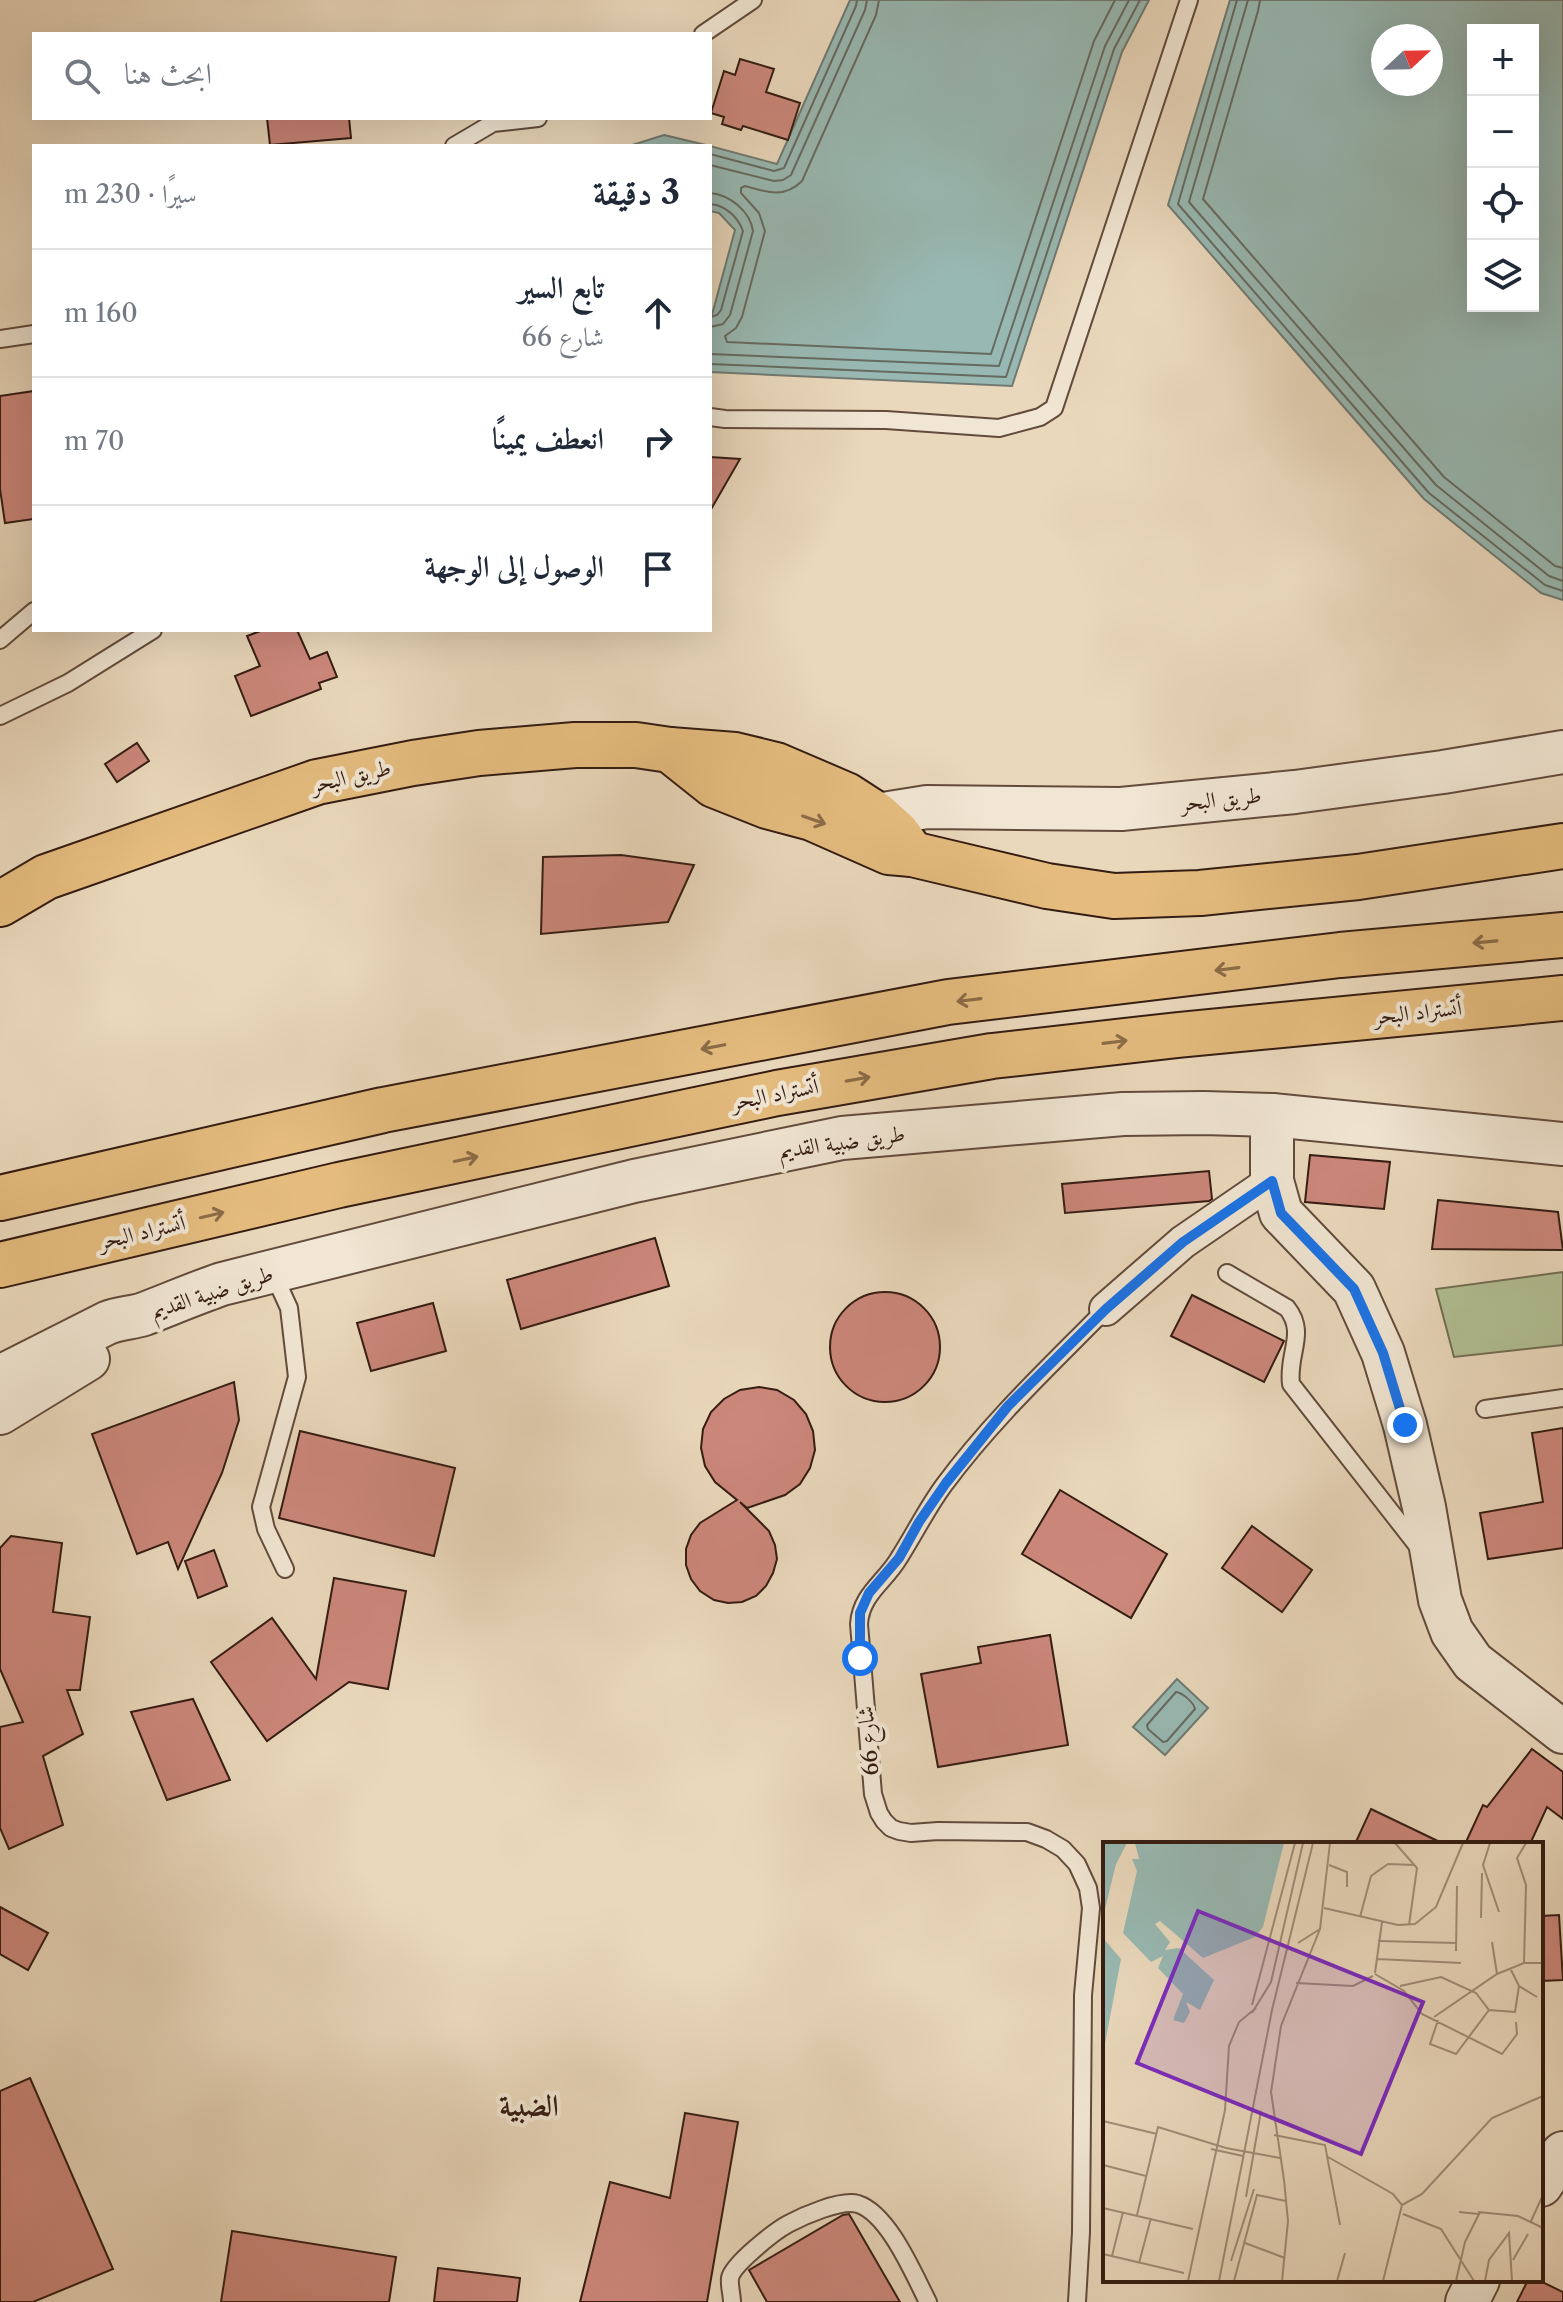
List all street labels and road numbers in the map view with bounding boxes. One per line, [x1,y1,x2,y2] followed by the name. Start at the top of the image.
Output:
[307,754,394,800] street label: طريق البحر
[1177,781,1263,818] street label: طريق البحر
[1370,992,1464,1031] street label: أتستراد البحر
[727,1070,822,1117] street label: أتستراد البحر
[777,1120,907,1170] street label: طريق ضبية القديم
[94,1207,189,1257] street label: أتستراد البحر
[148,1260,278,1330] street label: طريق ضبية القديم
[852,1705,889,1777] street label: شارع 66

